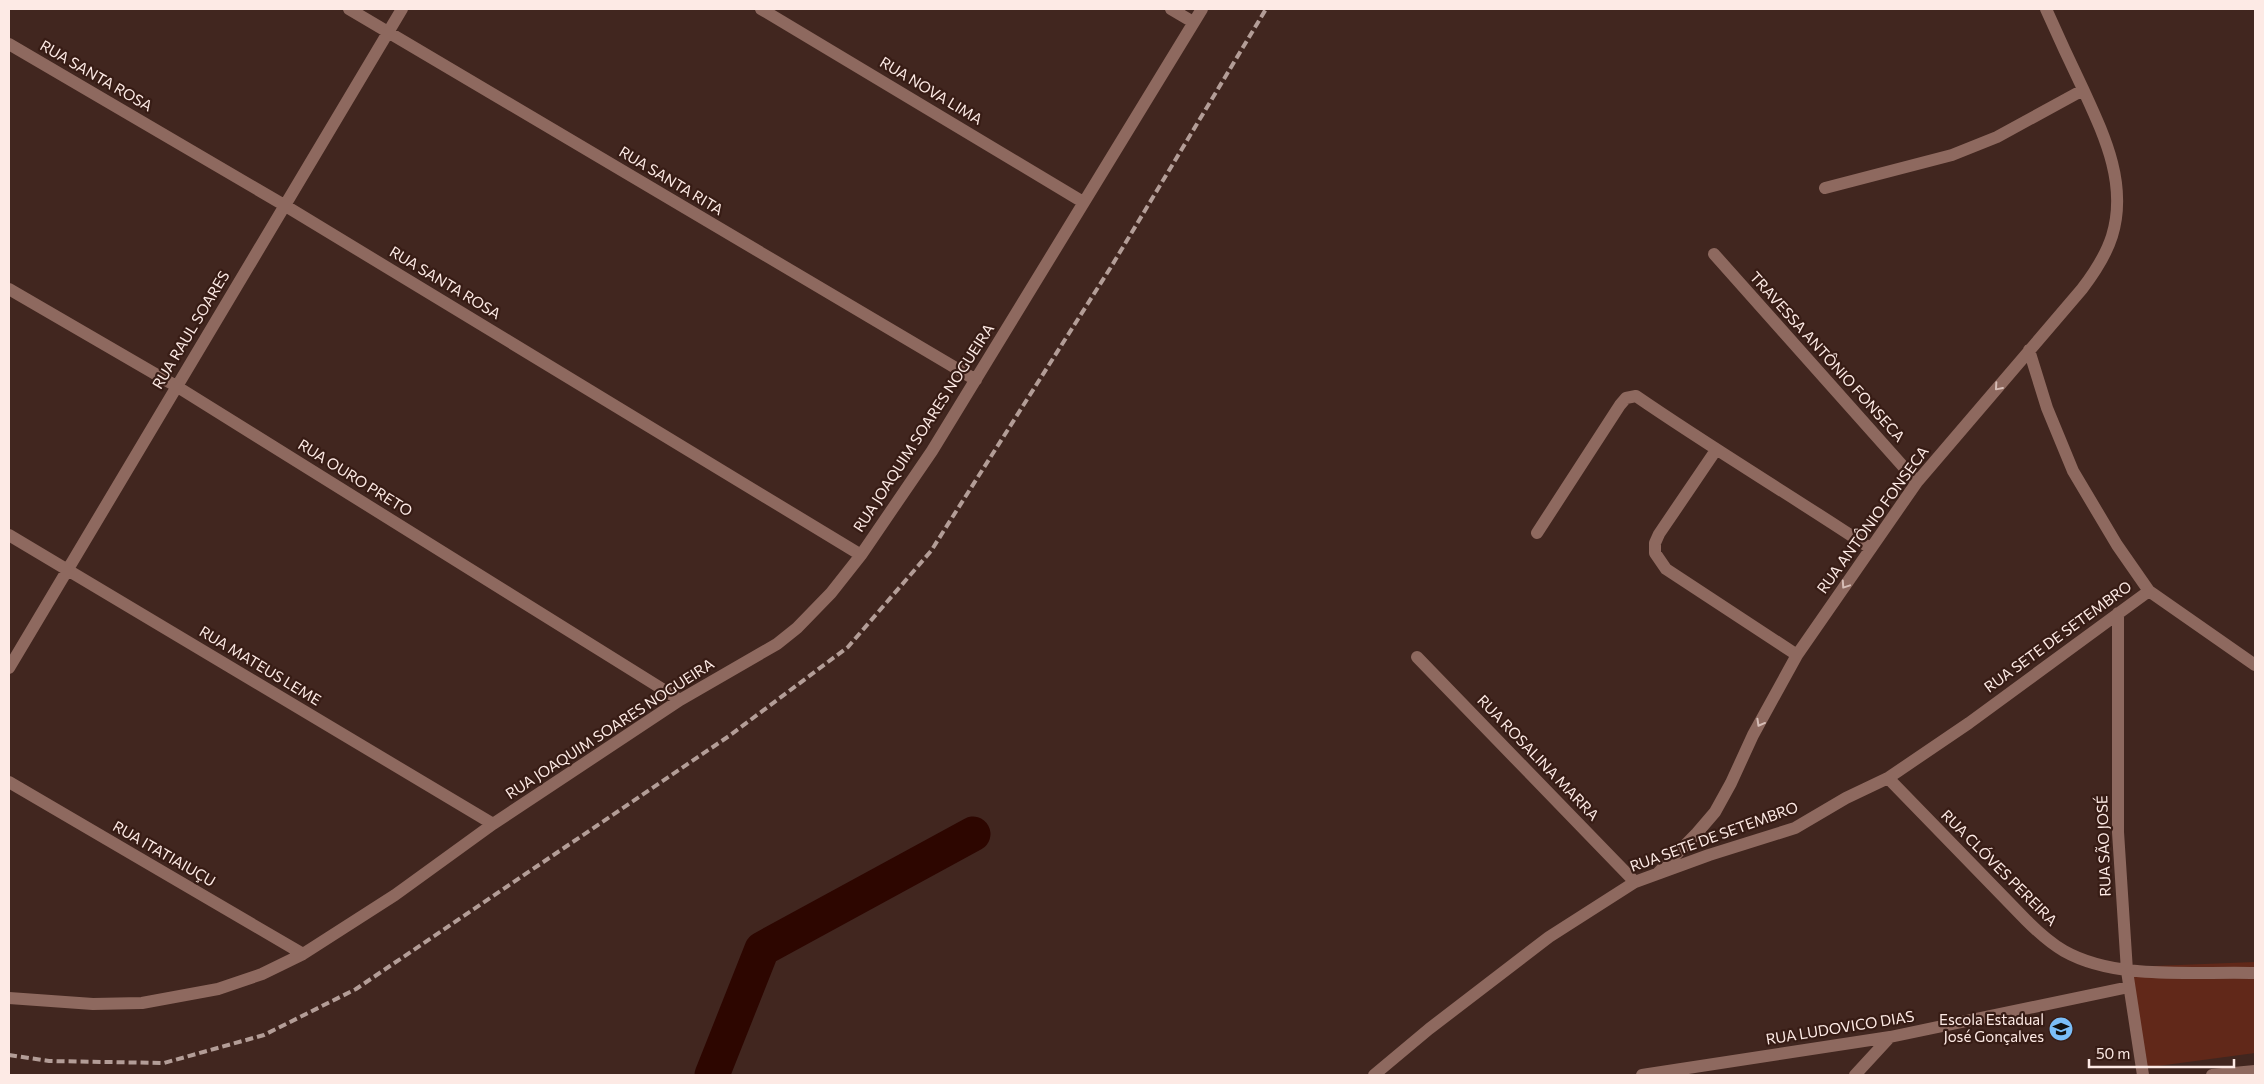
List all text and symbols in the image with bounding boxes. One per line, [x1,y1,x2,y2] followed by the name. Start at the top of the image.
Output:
[37,36,156,115] street label: RUA SANTA ROSA
[877,52,986,128] street label: RUA NOVA LIMA
[616,142,727,218] street label: RUA SANTA RITA
[387,242,504,322] street label: RUA SANTA ROSA
[148,267,233,392] street label: RUA RAUL SOARES
[1746,267,1910,445] street label: TRAVESSA ANTÔNIO FONSECA
[849,320,997,535] street label: RUA JOAQUIM SOARES NOGUEIRA
[1995,381,2003,390] one-way arrow
[295,435,416,520] street label: RUA OURO PRETO
[1812,442,1932,597] street label: RUA ANTÔNIO FONSECA
[1980,577,2135,696] street label: RUA SETE DE SETEMBRO
[1842,579,1851,588] one-way arrow
[196,622,325,709] street label: RUA MATEUS LEME
[502,654,717,802] street label: RUA JOAQUIM SOARES NOGUEIRA
[1474,691,1603,824] street label: RUA ROSALINA MARRA
[1756,718,1766,727] one-way arrow
[2091,795,2114,897] street label: RUA SÃO JOSÉ
[1627,797,1800,875] street label: RUA SETE DE SETEMBRO
[1938,805,2062,929] street label: RUA CLÓVES PEREIRA
[110,816,219,890] street label: RUA ITATIAIUÇU
[1764,1006,1916,1048] street label: RUA LUDOVICO DIAS
[1939,1010,2044,1045] place label: Escola Estadual José Gonçalves
[2048,1016,2074,1042] school or university icon: Escola Estadual José Gonçalves
[2089,1036,2234,1068] scale bar
[2096,1044,2130,1062] text: 50 m

